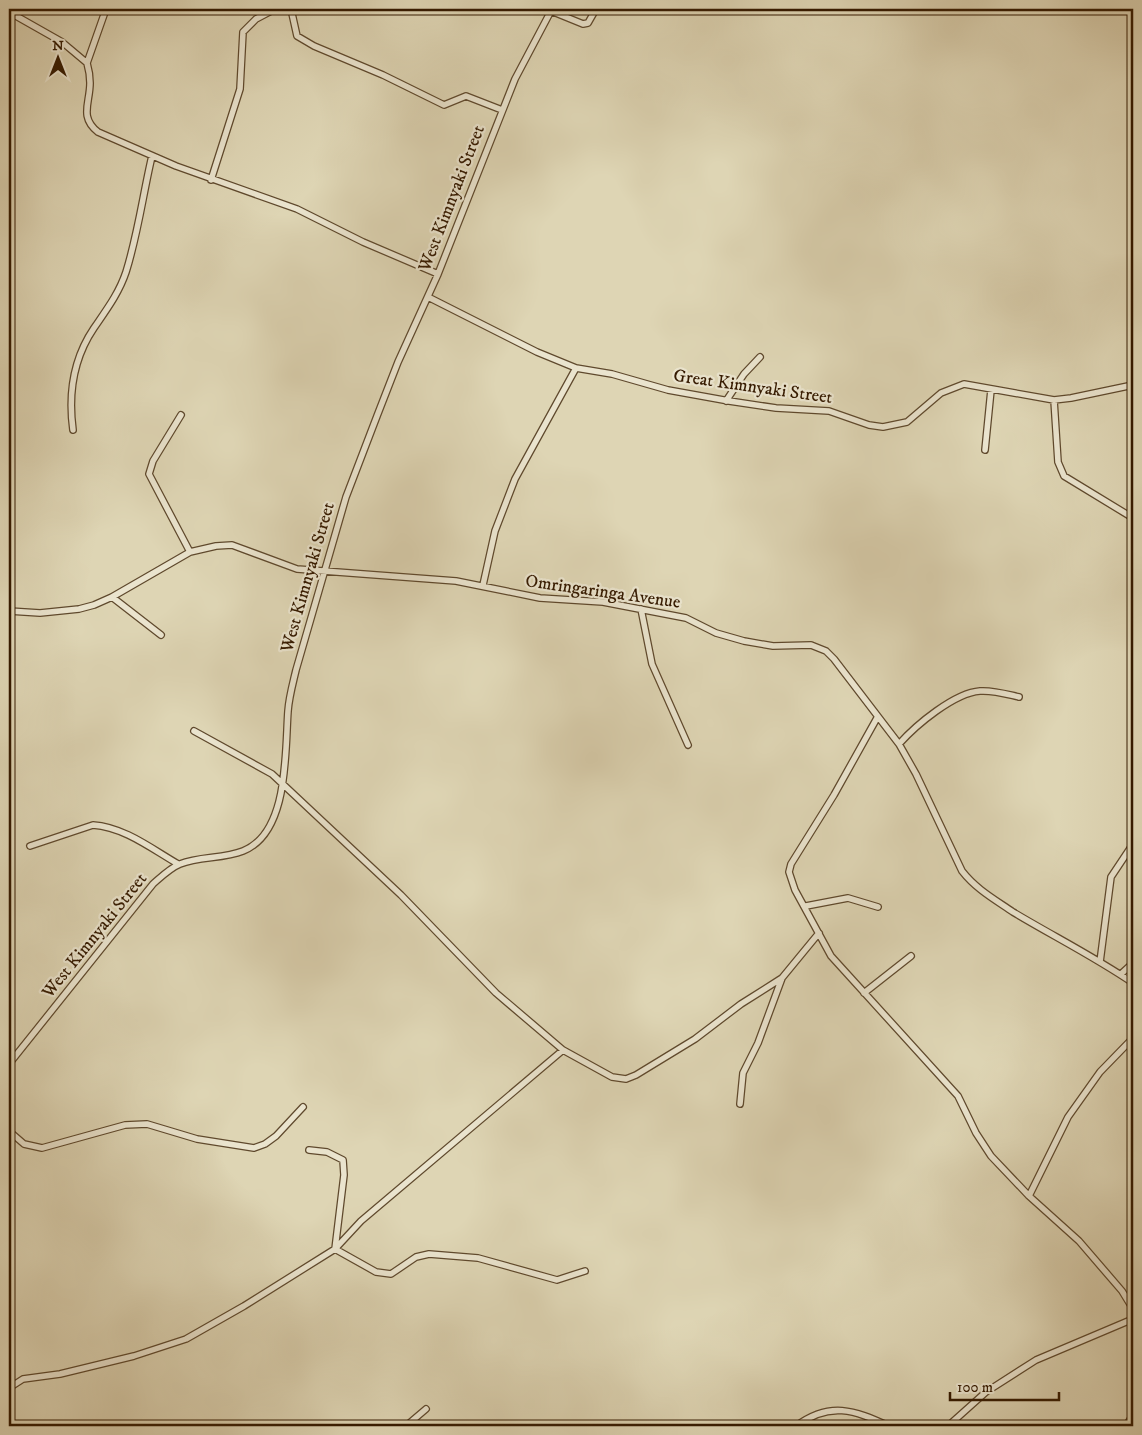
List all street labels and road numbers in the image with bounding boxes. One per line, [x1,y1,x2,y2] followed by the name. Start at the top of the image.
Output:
[414,122,490,276] street label: West Kimnyaki Street
[672,365,834,409] street label: Great Kimnyaki Street
[276,500,340,656] street label: West Kimnyaki Street
[524,570,682,614] street label: Omringaringa Avenue
[37,868,152,1004] street label: West Kimnyaki Street

